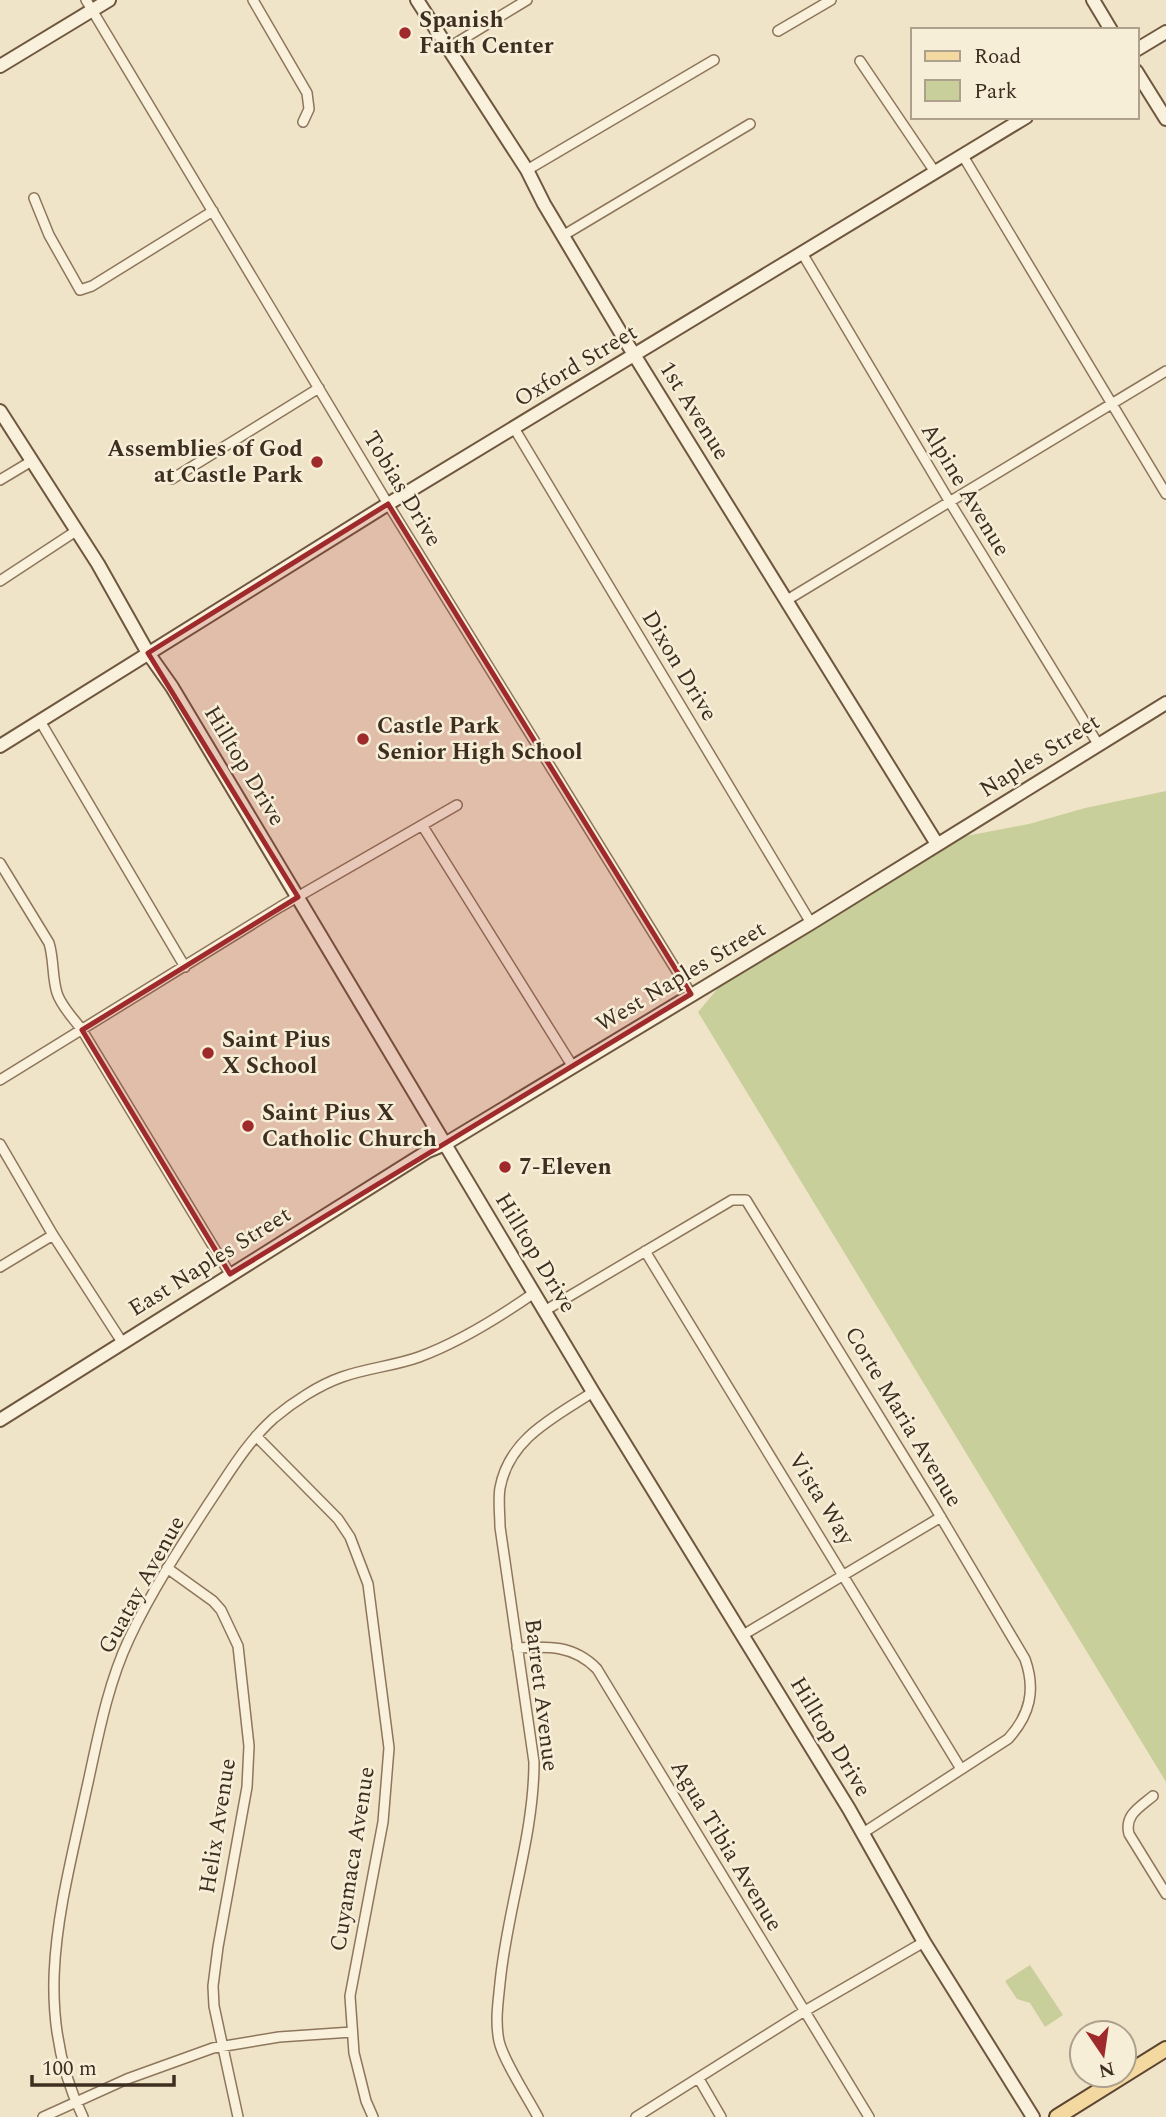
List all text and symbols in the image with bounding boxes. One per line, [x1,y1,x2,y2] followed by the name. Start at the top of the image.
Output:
[419,3,554,64] place label: Spanish Faith Center
[397,25,413,41] marker: Spanish Faith Center
[911,28,1138,119] legend
[974,41,1021,73] text: Road
[974,76,1018,108] text: Park
[508,315,644,417] street label: Oxford Street
[650,355,738,467] street label: 1st Avenue
[911,417,1019,563] street label: Alpine Avenue
[354,424,450,554] street label: Tobias Drive
[107,432,303,493] place label: Assemblies of God at Castle Park
[309,454,325,470] marker: Assemblies of God at Castle Park
[632,604,726,728] street label: Dixon Drive
[194,699,294,833] street label: Hilltop Drive
[973,705,1107,807] street label: Naples Street
[377,709,583,770] place label: Castle Park Senior High School
[355,731,371,747] marker: Castle Park Senior High School
[589,912,773,1042] street label: West Naples Street
[222,1023,331,1084] place label: Saint Pius X School
[200,1045,216,1061] marker: Saint Pius X School
[262,1096,437,1157] place label: Saint Pius X Catholic Church
[240,1118,256,1134] marker: Saint Pius X Catholic Church
[519,1150,612,1185] place label: 7-Eleven
[497,1159,513,1175] marker: 7-Eleven
[485,1186,585,1320] street label: Hilltop Drive
[122,1198,298,1326] street label: East Naples Street
[835,1320,971,1514] street label: Corte Maria Avenue
[779,1446,864,1553] street label: Vista Way
[89,1509,195,1661] street label: Guatay Avenue
[514,1617,568,1773] street label: Barrett Avenue
[780,1670,880,1804] street label: Hilltop Drive
[661,1753,791,1939] street label: Agua Tibia Avenue
[190,1756,246,1896] street label: Helix Avenue
[321,1764,385,1954] street label: Cuyamaca Avenue
[1068,2019,1138,2089] north arrow
[32,2044,173,2088] scale bar
[42,2053,97,2085] text: 100 m
[1096,2053,1117,2085] text: N

